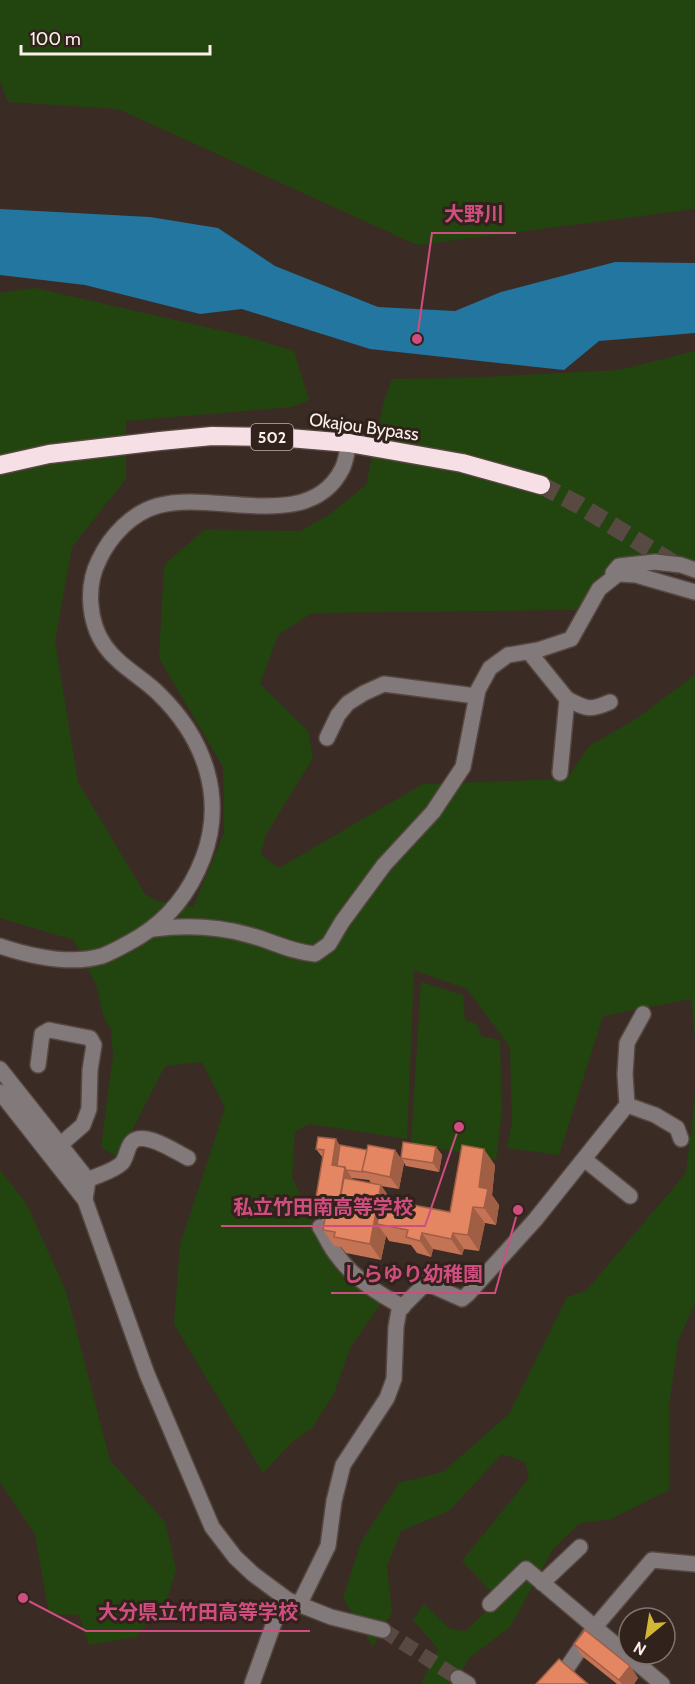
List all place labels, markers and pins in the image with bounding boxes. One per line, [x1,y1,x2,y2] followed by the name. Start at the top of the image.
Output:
[432,195,516,233] callout: 大野川
[221,1188,425,1226] callout: 私立竹田南高等学校
[331,1255,495,1293] callout: しらゆり幼稚園
[86,1593,310,1631] callout: 大分県立竹田高等学校

